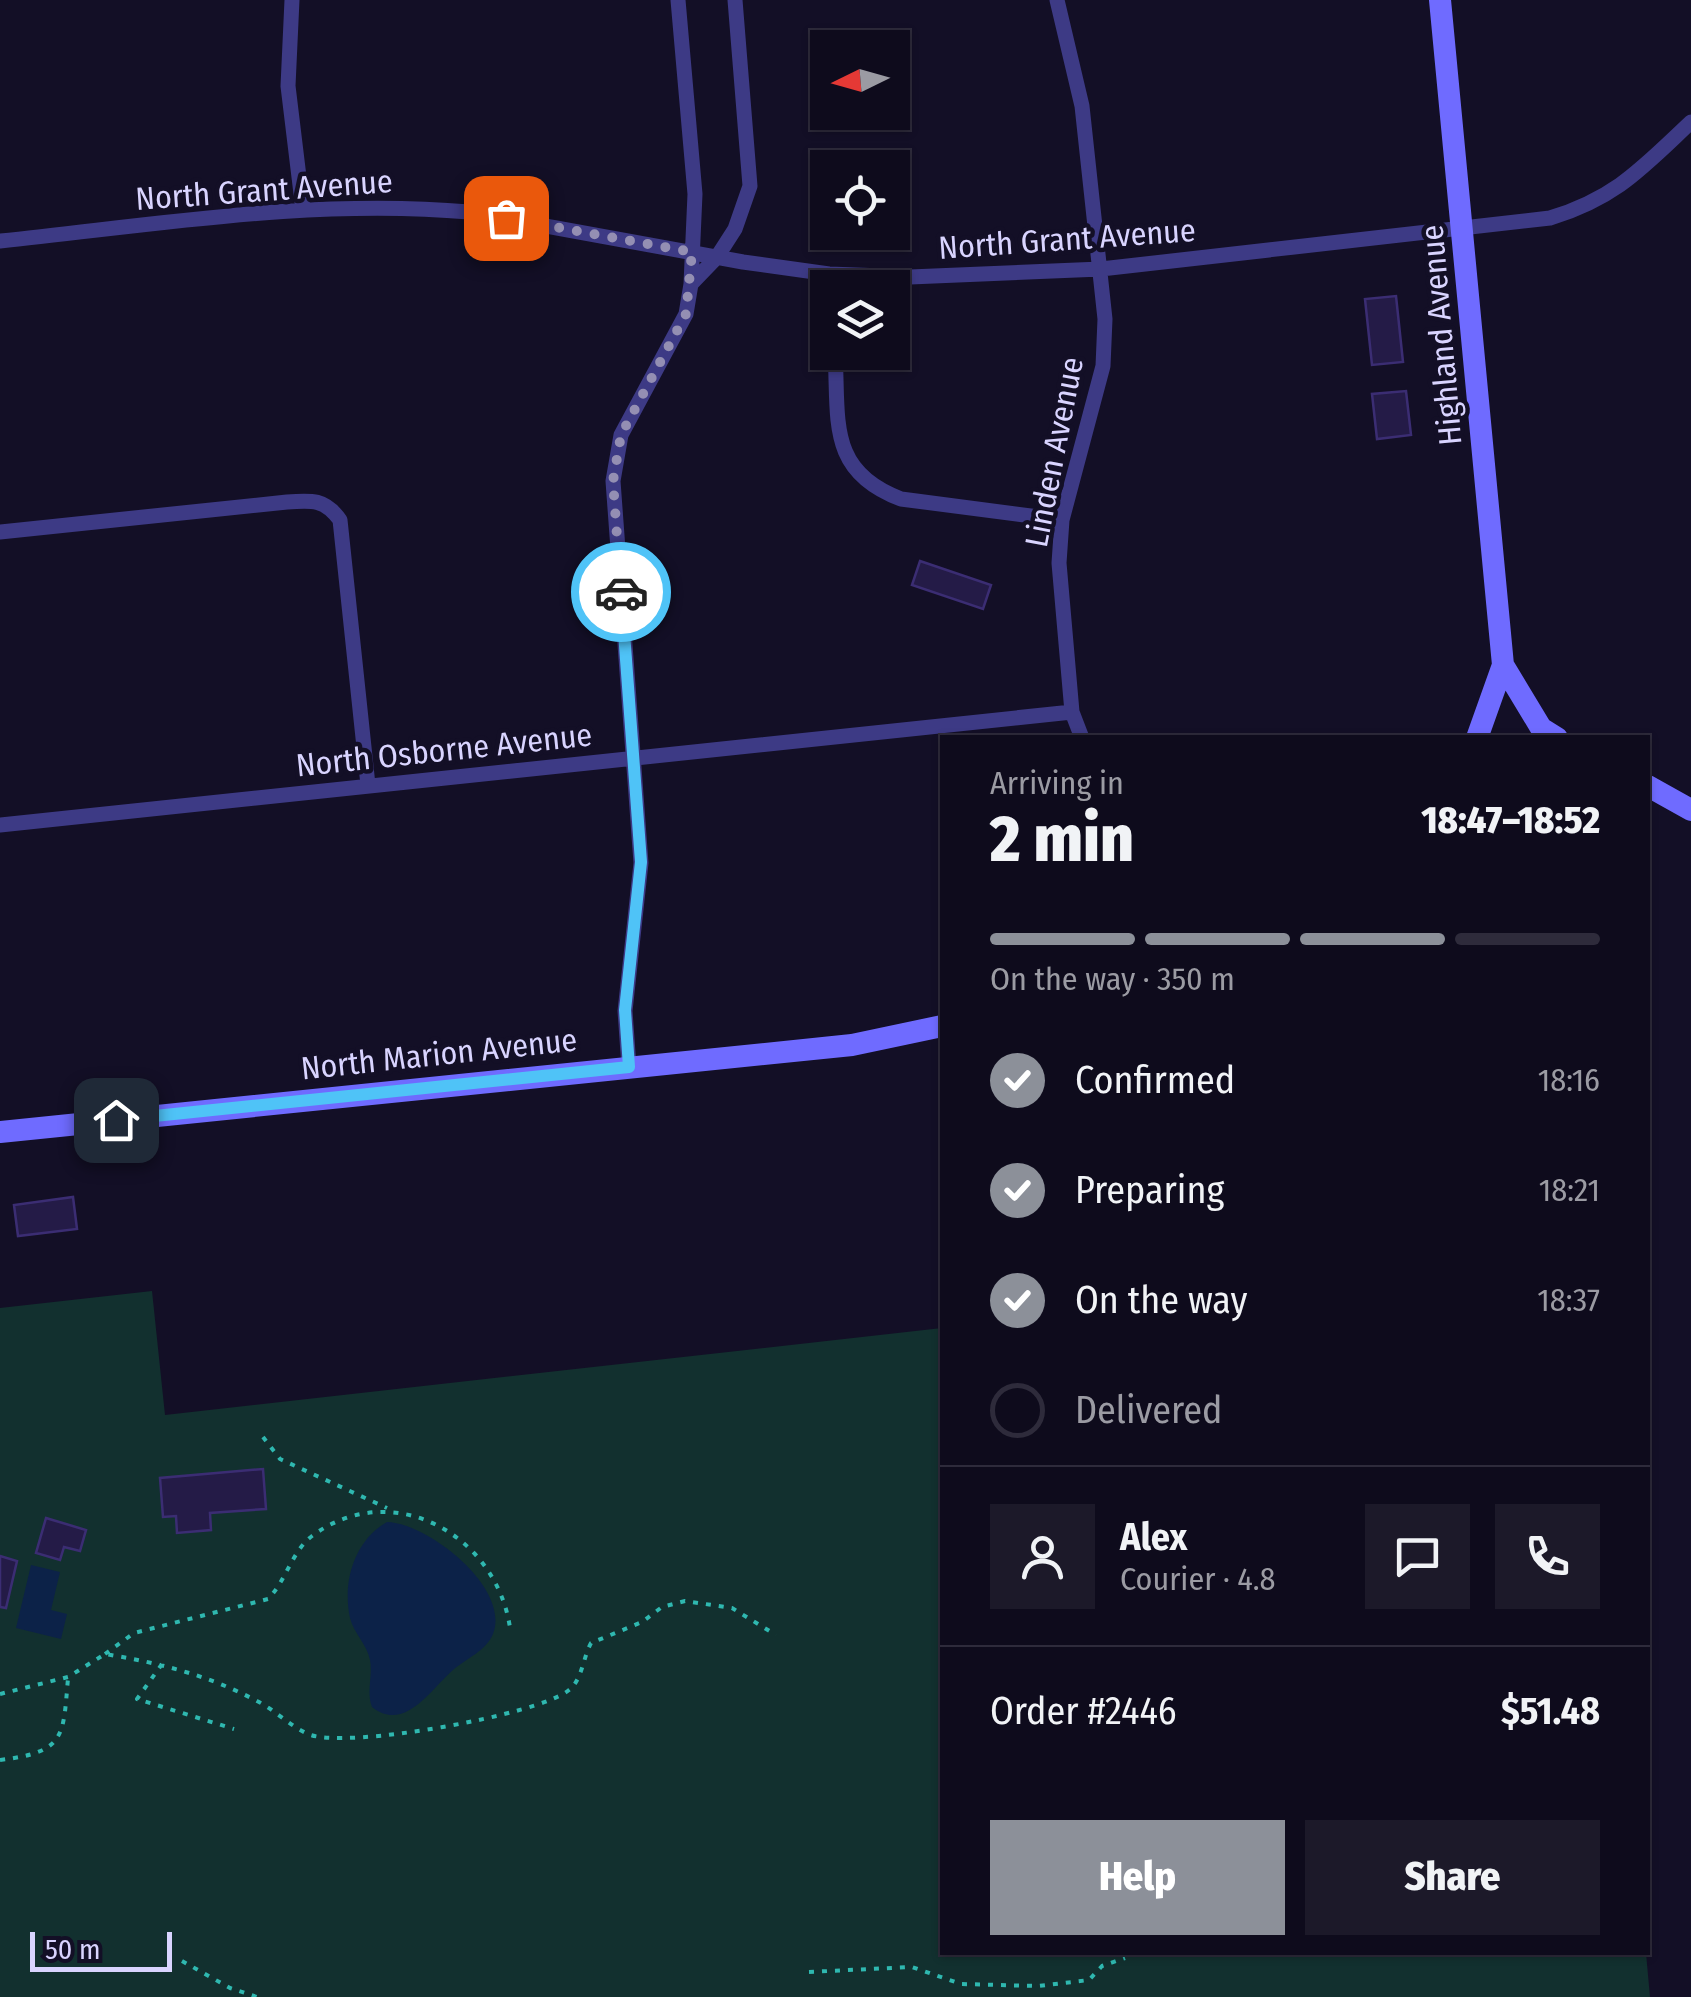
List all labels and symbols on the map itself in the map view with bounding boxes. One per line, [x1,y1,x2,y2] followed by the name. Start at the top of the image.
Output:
[810,30,910,130] north arrow
[134,162,394,218] street label: North Grant Avenue
[464,176,549,261] pin
[937,211,1197,267] street label: North Grant Avenue
[1412,223,1470,447] street label: Highland Avenue
[1017,354,1091,550] street label: Linden Avenue
[571,542,671,642] courier
[294,716,594,784] street label: North Osborne Avenue
[299,1021,579,1087] street label: North Marion Avenue
[74,1078,159,1163] pin
[30,1927,172,1972] scale bar

